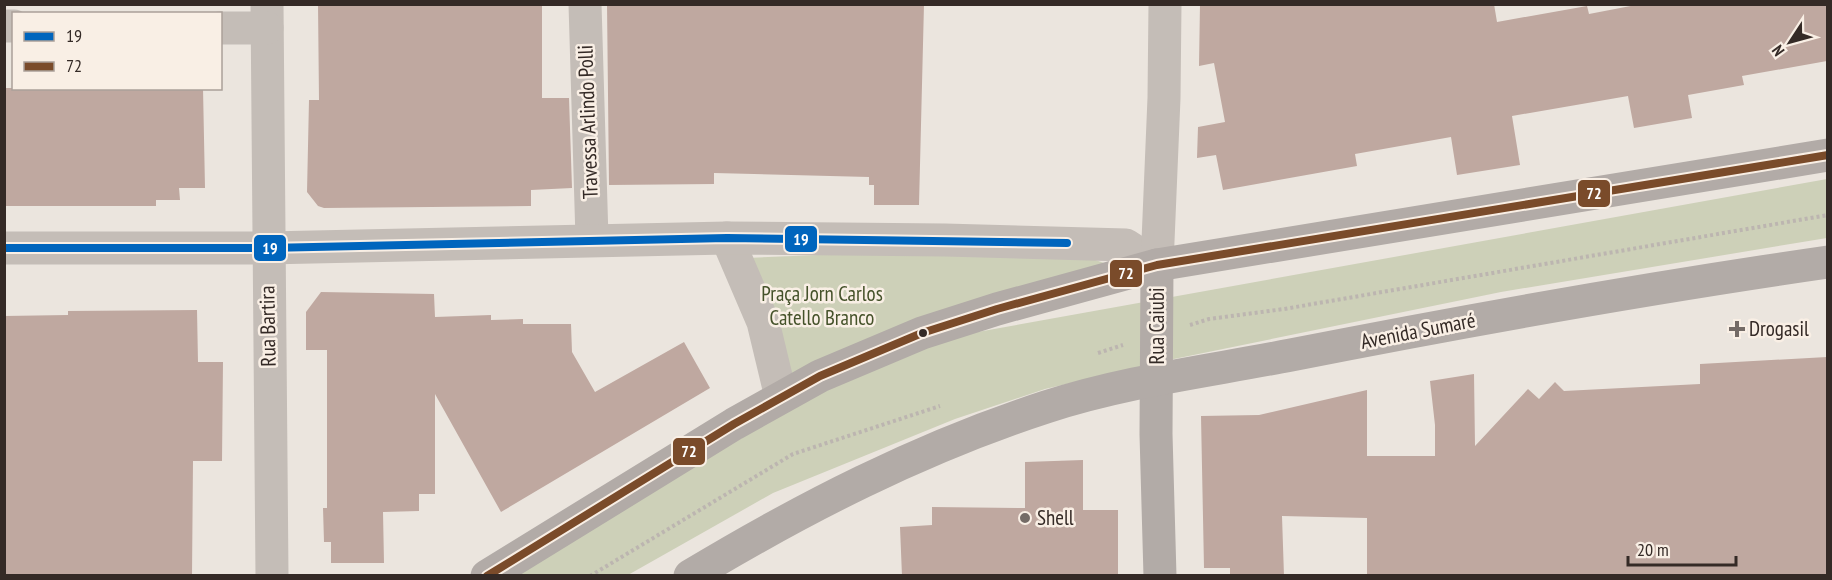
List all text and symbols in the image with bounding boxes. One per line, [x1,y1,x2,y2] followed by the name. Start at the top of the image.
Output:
[12,12,222,90] legend
[1760,12,1820,72] north arrow
[66,24,82,47] text: 19
[1767,41,1788,60] text: N
[571,44,604,200] street label: Travessa Arlindo Polli
[66,54,82,77] text: 72
[1577,179,1611,208] line badge: 72
[1586,183,1602,203] text: 72
[784,225,818,253] line badge: 19
[793,229,809,249] text: 19
[253,234,287,262] line badge: 19
[262,238,278,258] text: 19
[1109,259,1143,288] line badge: 72
[1118,263,1134,283] text: 72
[761,280,883,331] park label: Praça Jorn Carlos Catello Branco
[253,285,282,367] street label: Rua Bartira
[1143,287,1170,365] street label: Rua Caiubi
[1358,306,1478,355] street label: Avenida Sumaré
[1749,315,1809,342] place label: Drogasil
[1730,322,1744,336] marker: Drogasil
[917,327,929,339] unlabelled marker
[672,437,706,466] line badge: 72
[681,441,697,461] text: 72
[1037,504,1074,531] place label: Shell
[1018,511,1032,525] marker: Shell
[1628,529,1736,567] scale bar
[1637,538,1669,561] text: 20 m

